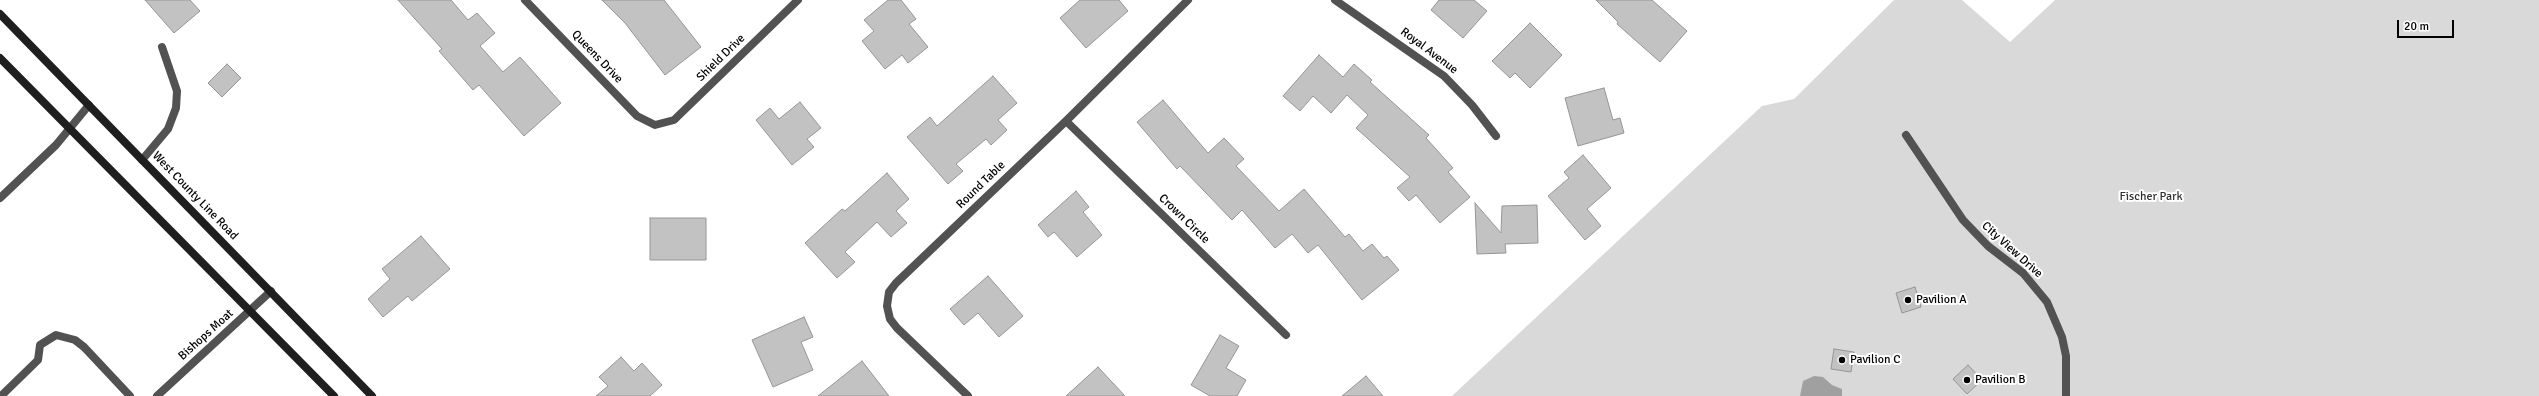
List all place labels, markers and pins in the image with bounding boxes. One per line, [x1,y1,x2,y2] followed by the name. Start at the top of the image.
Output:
[1916,293,1966,307] place label: Pavilion A
[1903,295,1913,305] marker: Pavilion A
[1850,353,1900,367] place label: Pavilion C
[1837,355,1847,365] marker: Pavilion C
[1975,373,2025,387] place label: Pavilion B
[1962,375,1972,385] marker: Pavilion B

